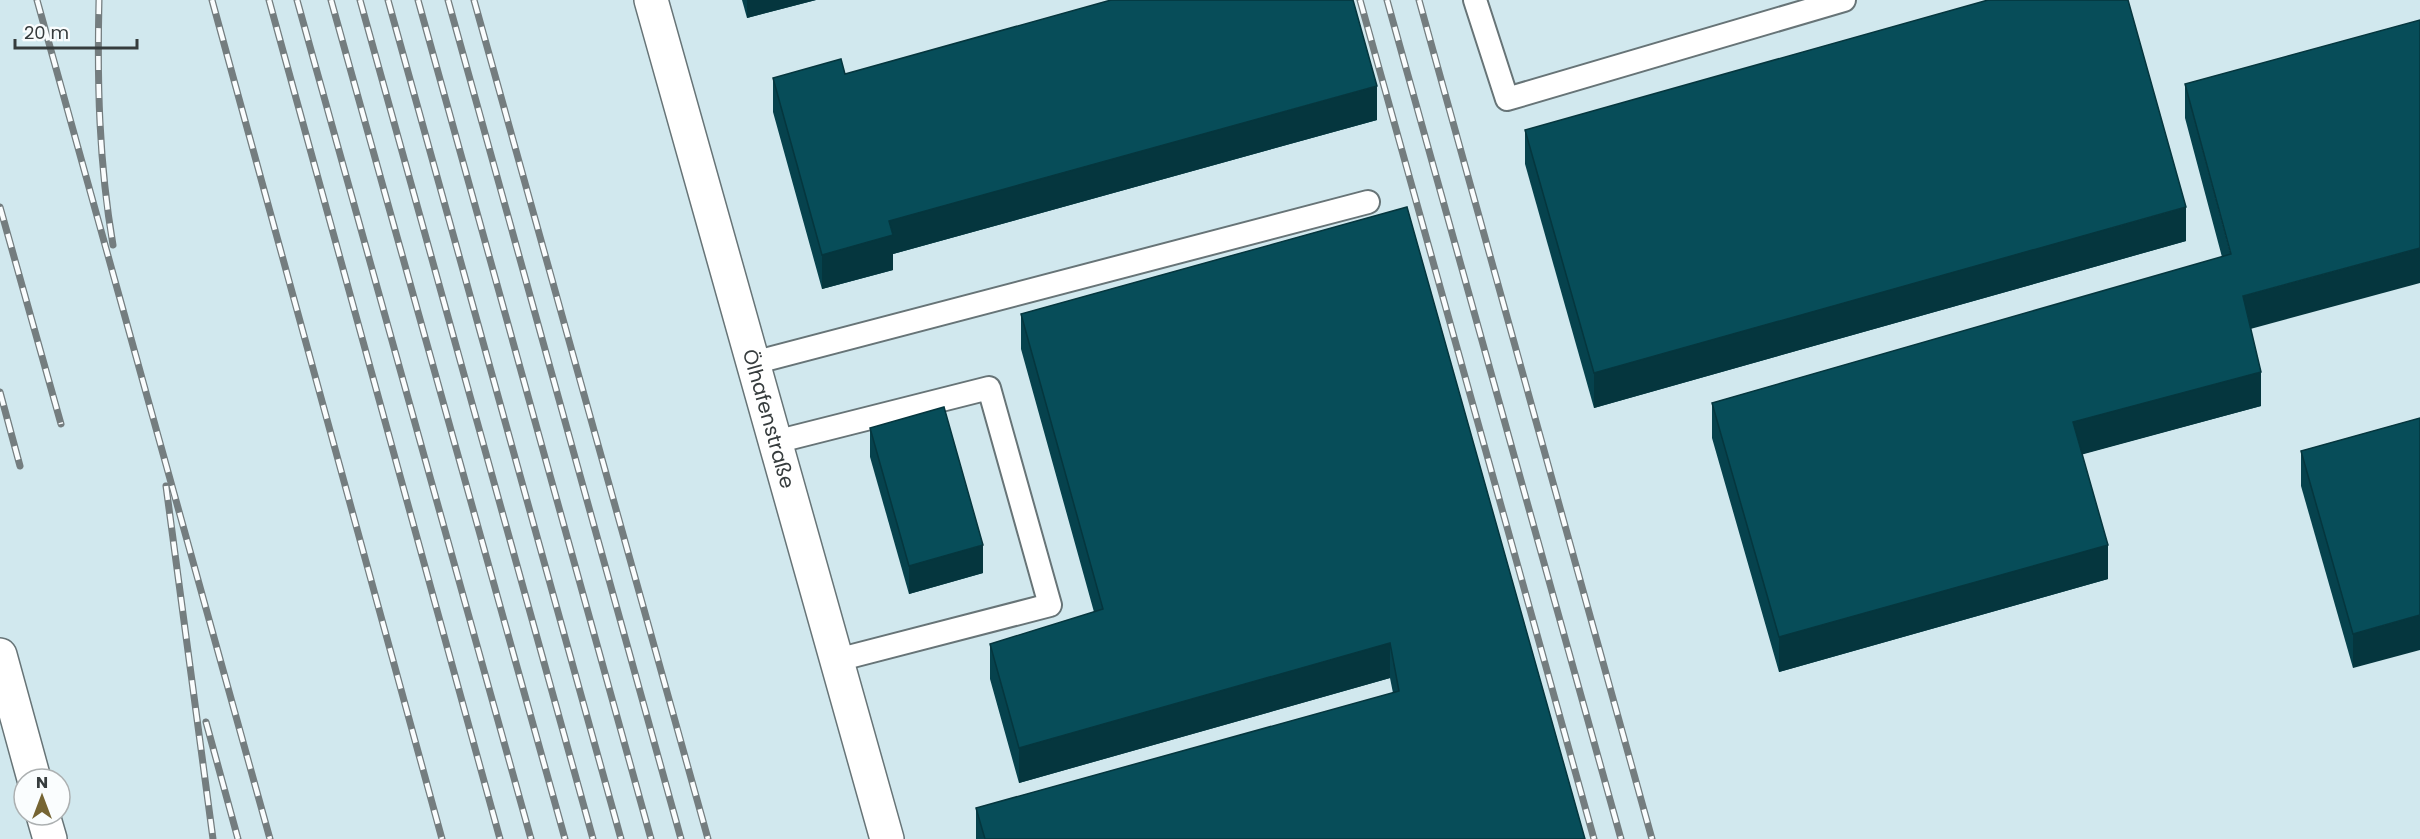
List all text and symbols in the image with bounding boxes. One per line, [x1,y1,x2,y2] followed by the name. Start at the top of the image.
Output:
[15,12,136,50] scale bar
[24,20,69,45] text: 20 m
[736,346,802,492] street label: Ölhafenstraße
[12,767,72,827] north arrow
[36,771,48,794] text: N

